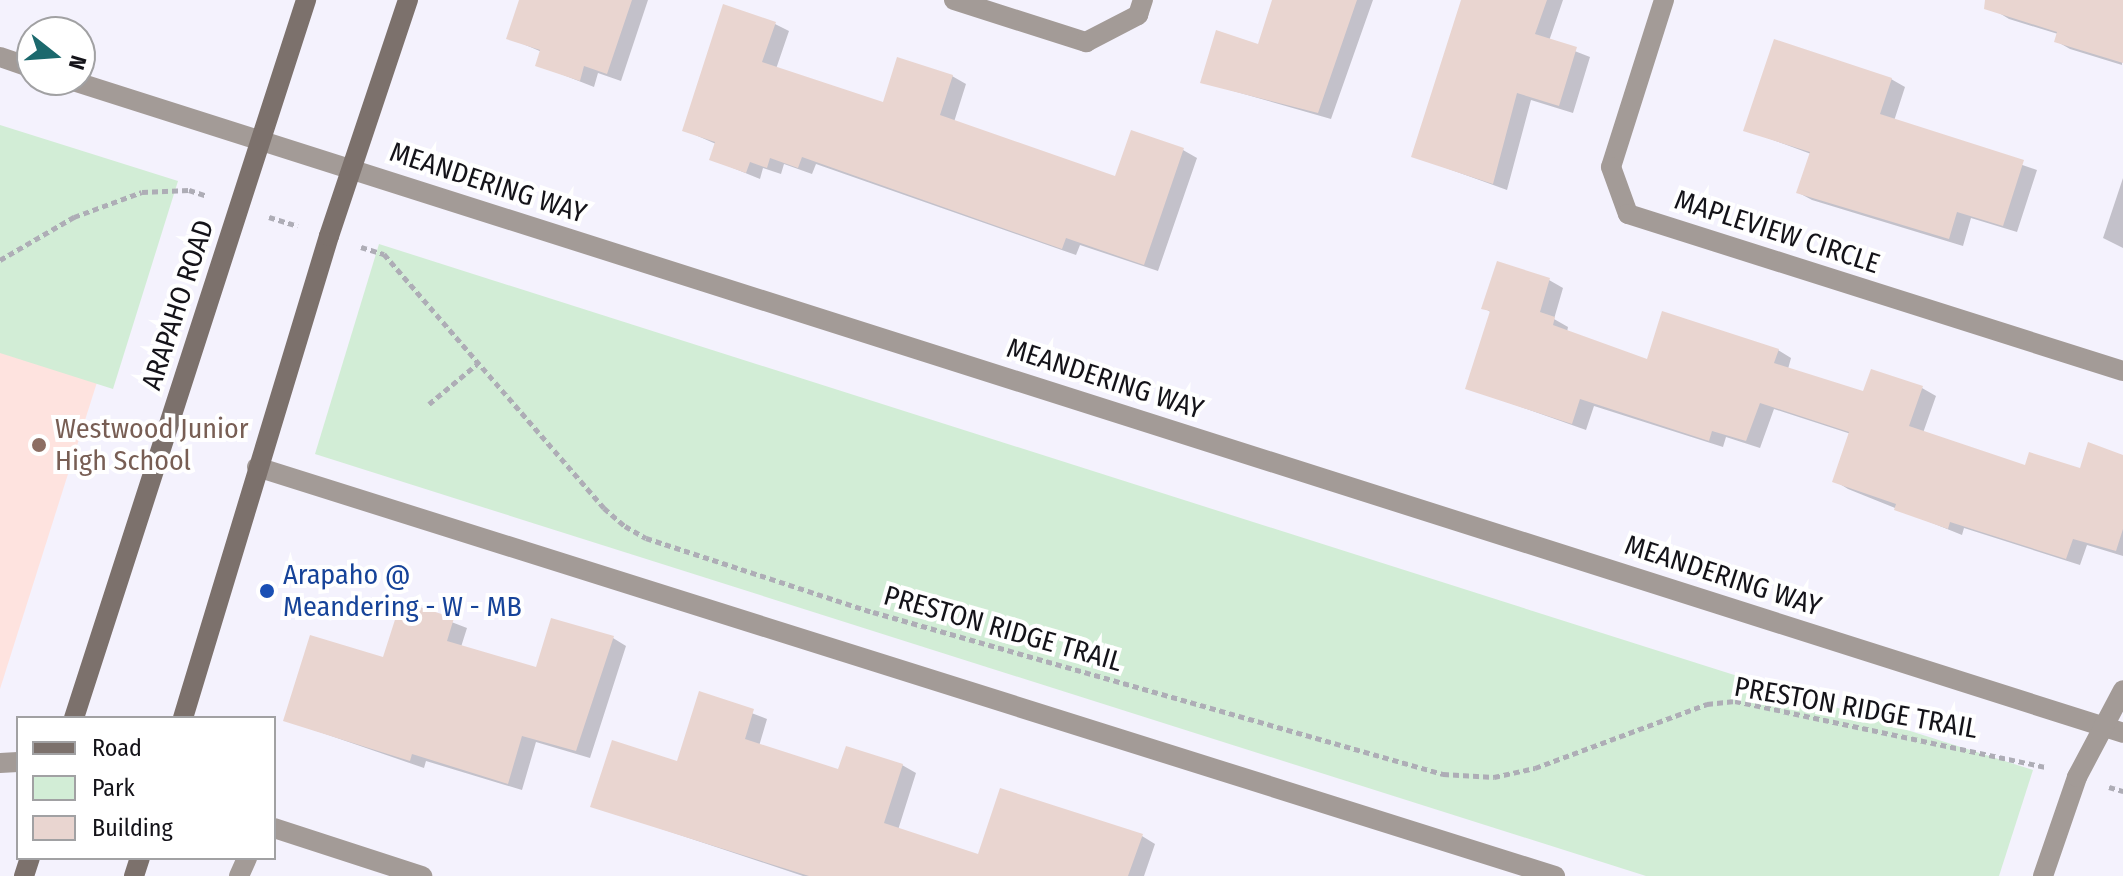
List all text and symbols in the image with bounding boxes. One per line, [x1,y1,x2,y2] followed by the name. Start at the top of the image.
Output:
[16,16,96,96] north arrow
[63,52,92,73] text: N
[385,135,591,231] street label: MEANDERING WAY
[1670,183,1884,281] street label: MAPLEVIEW CIRCLE
[135,216,221,394] street label: ARAPAHO ROAD
[1002,331,1208,427] street label: MEANDERING WAY
[55,412,249,478] place label: Westwood Junior High School
[30,436,48,454] marker: Westwood Junior High School
[1620,528,1826,624] street label: MEANDERING WAY
[283,558,522,624] place label: Arapaho @ Meandering - W - MB
[880,579,1126,679] street label: PRESTON RIDGE TRAIL
[258,582,276,600] marker: Arapaho @ Meandering - W - MB
[1732,670,1980,746] street label: PRESTON RIDGE TRAIL
[16,716,276,860] legend
[92,734,142,762] text: Road
[92,774,135,802] text: Park
[92,814,173,842] text: Building

